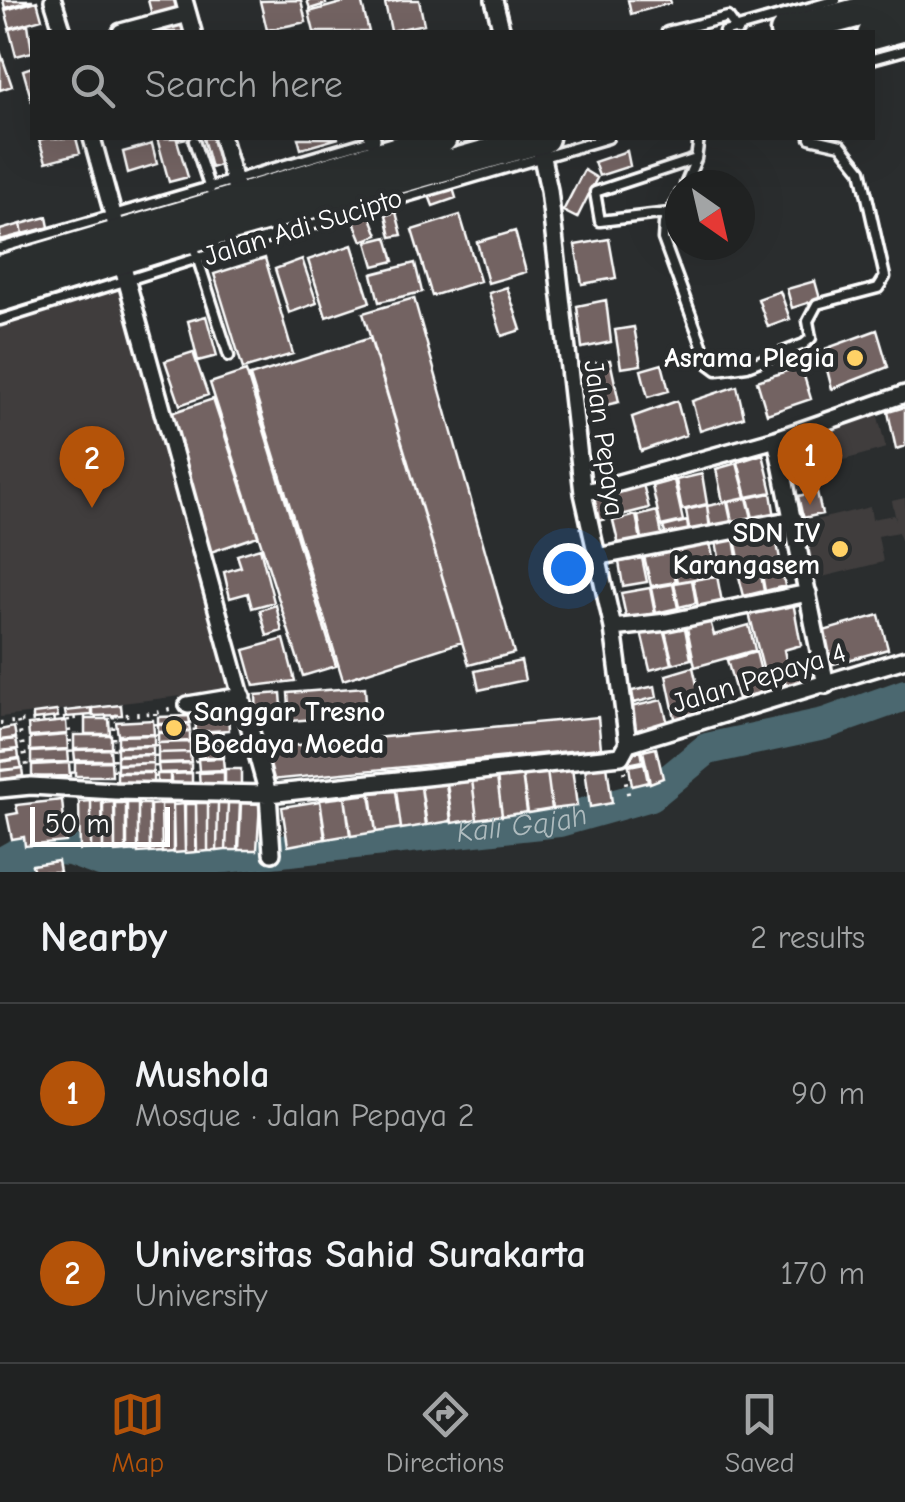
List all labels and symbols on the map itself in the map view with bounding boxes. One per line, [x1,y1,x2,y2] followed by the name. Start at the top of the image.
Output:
[665,170,755,260] north arrow
[200,182,406,272] street label: Jalan Adi Sucipto
[664,342,835,374] place label: Asrama Plegia
[844,347,866,369] marker: Asrama Plegia
[577,358,631,518] street label: Jalan Pepaya
[778,422,842,505] pin: 1
[59,426,124,508] pin: 2
[673,517,820,581] place label: SDN IV Karangasem
[829,538,851,560] marker: SDN IV Karangasem
[543,543,594,594] your location
[668,636,850,720] street label: Jalan Pepaya 4
[194,696,385,760] place label: Sanggar Tresno Boedaya Moeda
[163,717,185,739] marker: Sanggar Tresno Boedaya Moeda
[454,796,591,850] water label: Kali Gajah
[30,802,170,846] scale bar

